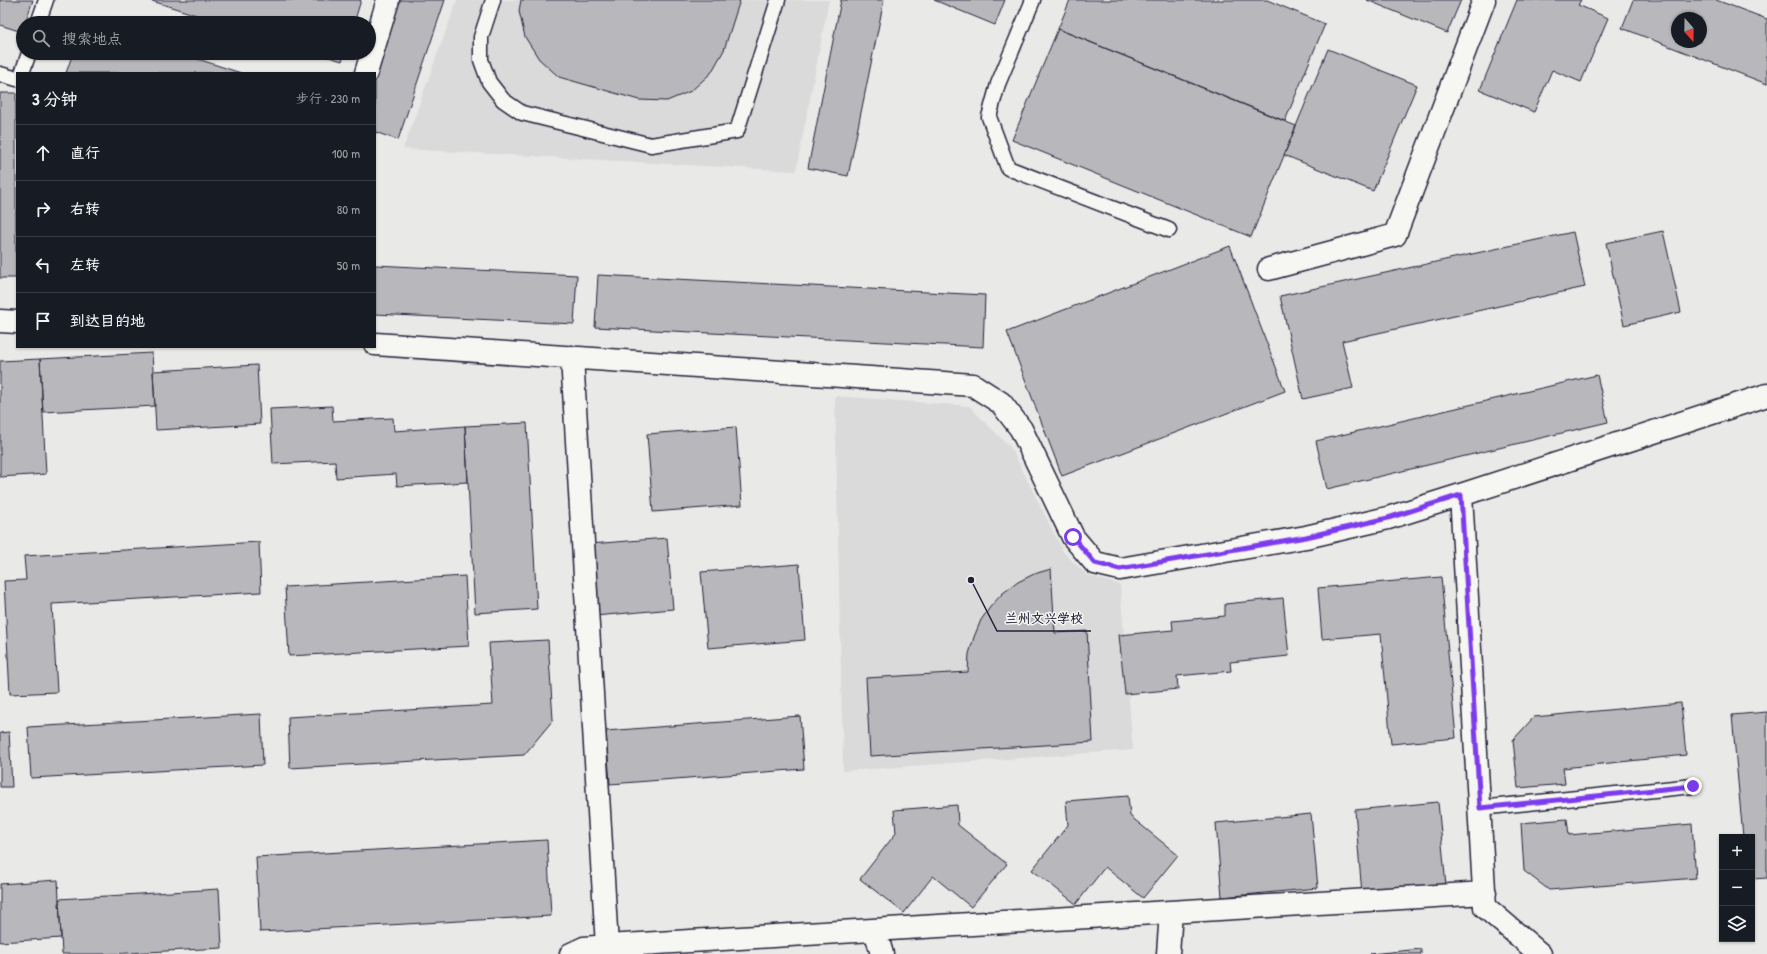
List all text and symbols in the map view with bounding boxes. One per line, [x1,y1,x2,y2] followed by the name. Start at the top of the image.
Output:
[1671,12,1707,48] north arrow
[16,16,376,60] search box
[30,27,52,49] icon: search
[62,28,122,49] text: 搜索地点
[32,87,78,110] text: 3 分钟
[296,89,360,107] text: 步行 · 230 m
[32,142,54,164] icon: ahead
[70,142,100,163] text: 直行
[332,144,360,162] text: 100 m
[32,198,54,220] icon: right
[70,198,100,219] text: 右转
[337,200,360,218] text: 80 m
[32,254,54,276] icon: left
[70,254,100,275] text: 左转
[337,256,360,274] text: 50 m
[32,310,54,332] icon: arrive
[70,310,145,331] text: 到达目的地
[1064,528,1082,546] route start
[997,606,1091,631] callout: 兰州文兴学校
[1005,609,1083,627] text: 兰州文兴学校
[1684,777,1702,795] route end
[1719,834,1755,942] map controls
[1719,834,1755,870] button: +
[1719,870,1755,906] button: −
[1719,906,1755,942] button: layers

